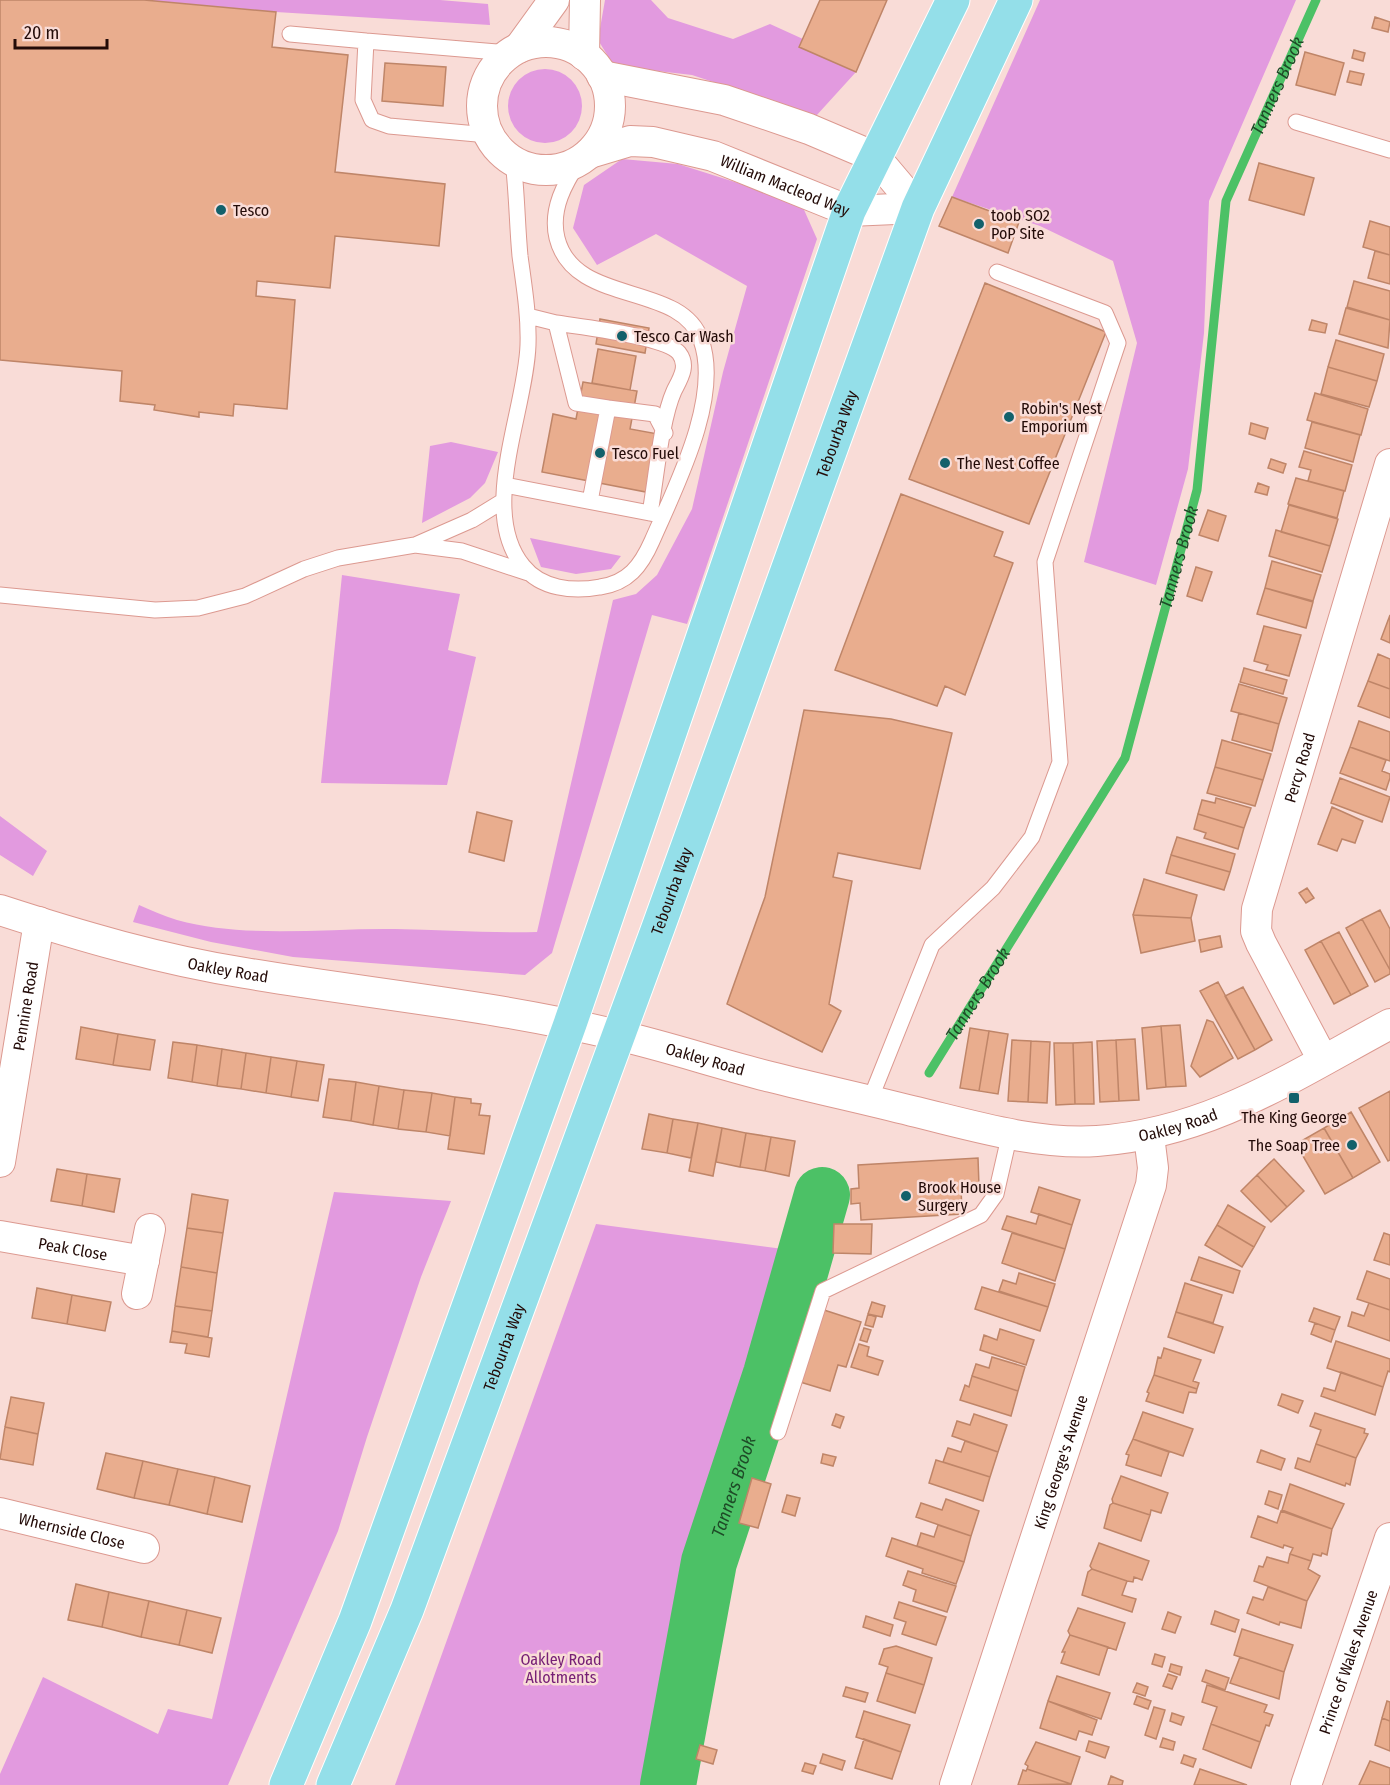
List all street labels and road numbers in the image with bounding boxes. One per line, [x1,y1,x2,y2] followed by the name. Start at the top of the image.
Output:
[717,151,853,220] street label: William Macleod Way
[812,387,862,480] street label: Tebourba Way
[1280,731,1319,805] street label: Percy Road
[647,844,697,938] street label: Tebourba Way
[186,954,270,987] street label: Oakley Road
[9,960,42,1052] street label: Pennine Road
[664,1039,747,1080] street label: Oakley Road
[1137,1105,1220,1146] street label: Oakley Road
[37,1234,109,1265] street label: Peak Close
[479,1300,529,1394] street label: Tebourba Way
[1030,1392,1092,1531] street label: King George's Avenue
[17,1509,127,1553] street label: Whernside Close
[1315,1587,1382,1737] street label: Prince of Wales Avenue

